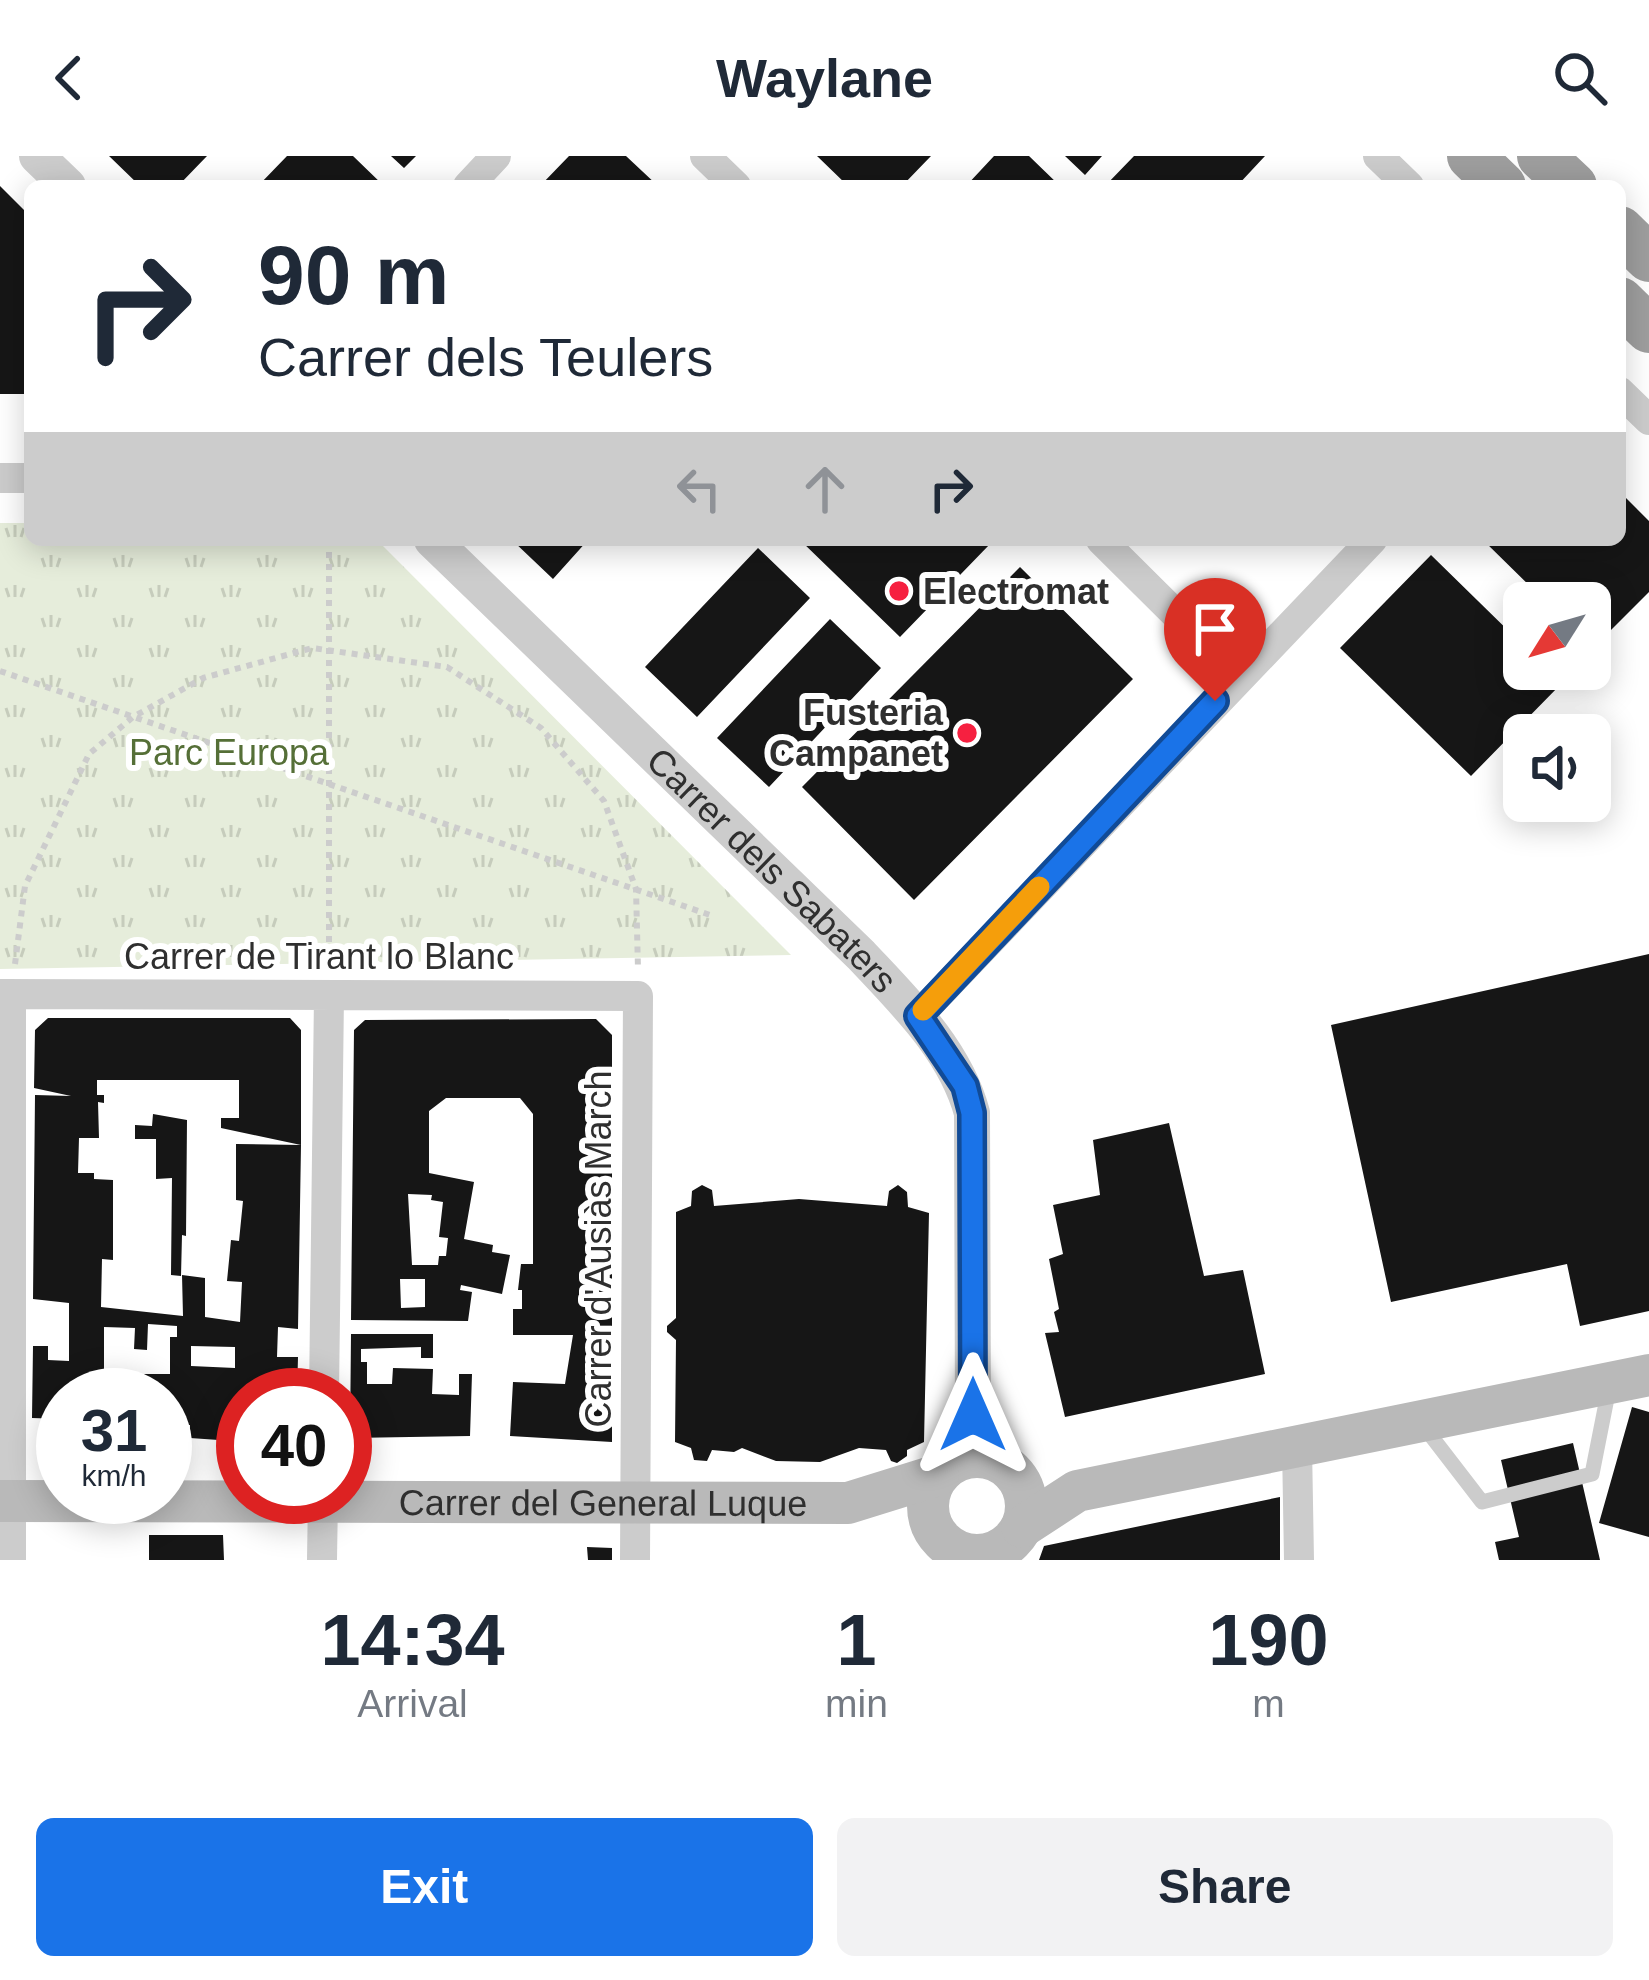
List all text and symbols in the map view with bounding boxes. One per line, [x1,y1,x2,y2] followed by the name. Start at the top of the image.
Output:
[36,45,102,111] icon: back
[1547,45,1613,111] icon: search
[716,48,933,108] text: Waylane
[60,228,216,384] icon: right
[258,228,449,322] text: 90 m
[258,327,713,387] text: Carrer dels Teulers
[666,456,732,522] icon: left
[792,456,858,522] icon: ahead
[918,456,984,522] icon: right
[923,571,1109,612] place label: Electromat
[886,578,912,604] marker: Electromat
[1164,578,1266,701] pin
[1503,582,1611,690] north arrow
[1503,582,1611,822] map controls
[1182,596,1248,662] icon: arrive
[769,692,944,774] place label: Fusteria Campanet
[1503,714,1611,822] button: sound
[954,720,980,746] marker: Fusteria Campanet
[129,732,330,773] park label: Parc Europa
[639,739,906,1000] street label: Carrer dels Sabaters
[124,936,514,977] street label: Carrer de Tirant lo Blanc
[578,1071,619,1427] street label: Carrer d'Ausiàs March
[910,1352,1036,1478] position arrow
[216,1368,372,1524] speed limit sign: 40
[81,1397,147,1464] text: 31
[81,1459,147,1492] text: km/h
[399,1481,807,1523] street label: Carrer del General Luque
[320,1600,505,1680] text: 14:34
[836,1600,877,1680] text: 1
[1208,1600,1329,1680] text: 190
[357,1682,468,1725] text: Arrival
[825,1682,888,1725] text: min
[1252,1682,1285,1725] text: m
[36,1818,813,1956] button: Exit
[837,1818,1613,1956] button: Share

